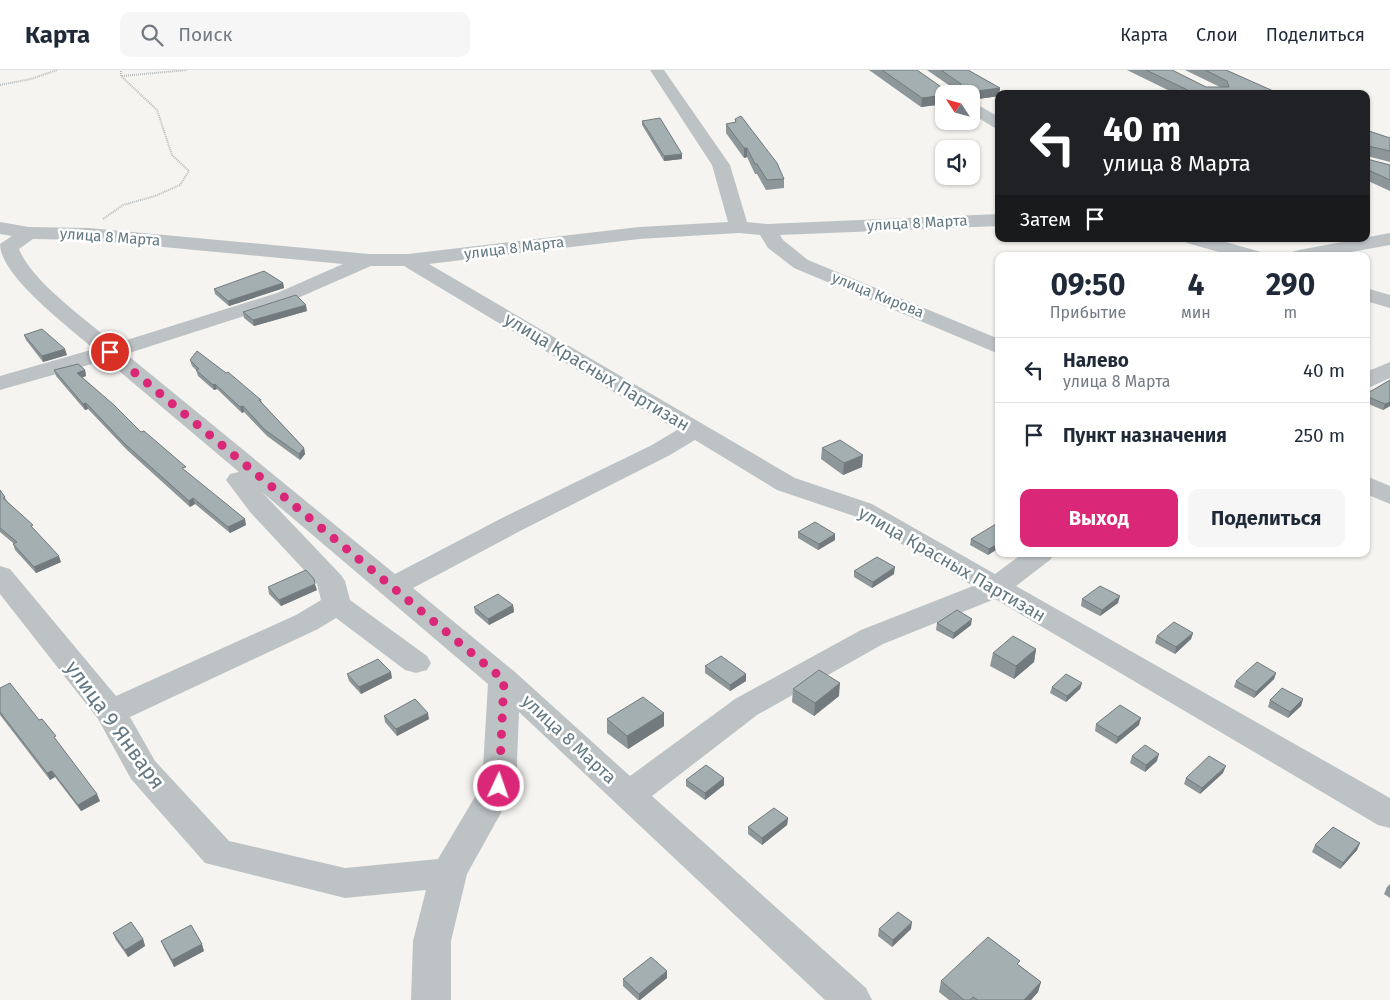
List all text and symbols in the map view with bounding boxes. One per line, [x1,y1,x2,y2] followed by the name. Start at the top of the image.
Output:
[120,12,470,57] search box
[25,21,90,49] text: Карта
[138,21,166,49] icon: search
[178,23,232,46] text: Поиск
[1120,24,1168,46] text: Карта
[1196,24,1238,46] text: Слои
[1266,24,1365,46] text: Поделиться
[935,85,980,130] north arrow
[935,85,980,185] map controls
[1103,108,1181,150] text: 40 m
[1020,110,1085,175] icon: left
[935,140,980,185] button: sound
[1103,150,1251,177] text: улица 8 Марта
[1081,205,1109,233] icon: arrive
[1020,208,1071,231] text: Затем
[866,211,968,235] street label: улица 8 Марта
[59,225,161,249] street label: улица 8 Марта
[463,233,565,263] street label: улица 8 Марта
[1050,267,1126,303] text: 09:50
[1187,267,1204,303] text: 4
[1266,267,1315,303] text: 290
[829,268,927,322] street label: улица Кирова
[1050,303,1126,322] text: Прибытие
[1181,303,1211,322] text: мин
[1284,303,1297,322] text: m
[500,308,694,436] street label: улица Красных Партизан
[89,331,131,373] pin
[96,338,124,366] icon: arrive
[1063,349,1129,372] text: Налево
[1020,356,1048,384] icon: left
[1303,359,1345,382] text: 40 m
[1063,372,1170,391] text: улица 8 Марта
[1020,421,1048,449] icon: arrive
[1063,424,1227,447] text: Пункт назначения
[1294,424,1345,447] text: 250 m
[1020,489,1178,547] button: Выход
[1188,489,1345,547] button: Поделиться
[855,501,1049,627] street label: улица Красных Партизан
[60,656,170,794] street label: улица 9 Января
[517,690,621,788] street label: улица 8 Марта
[472,759,524,811] position arrow

